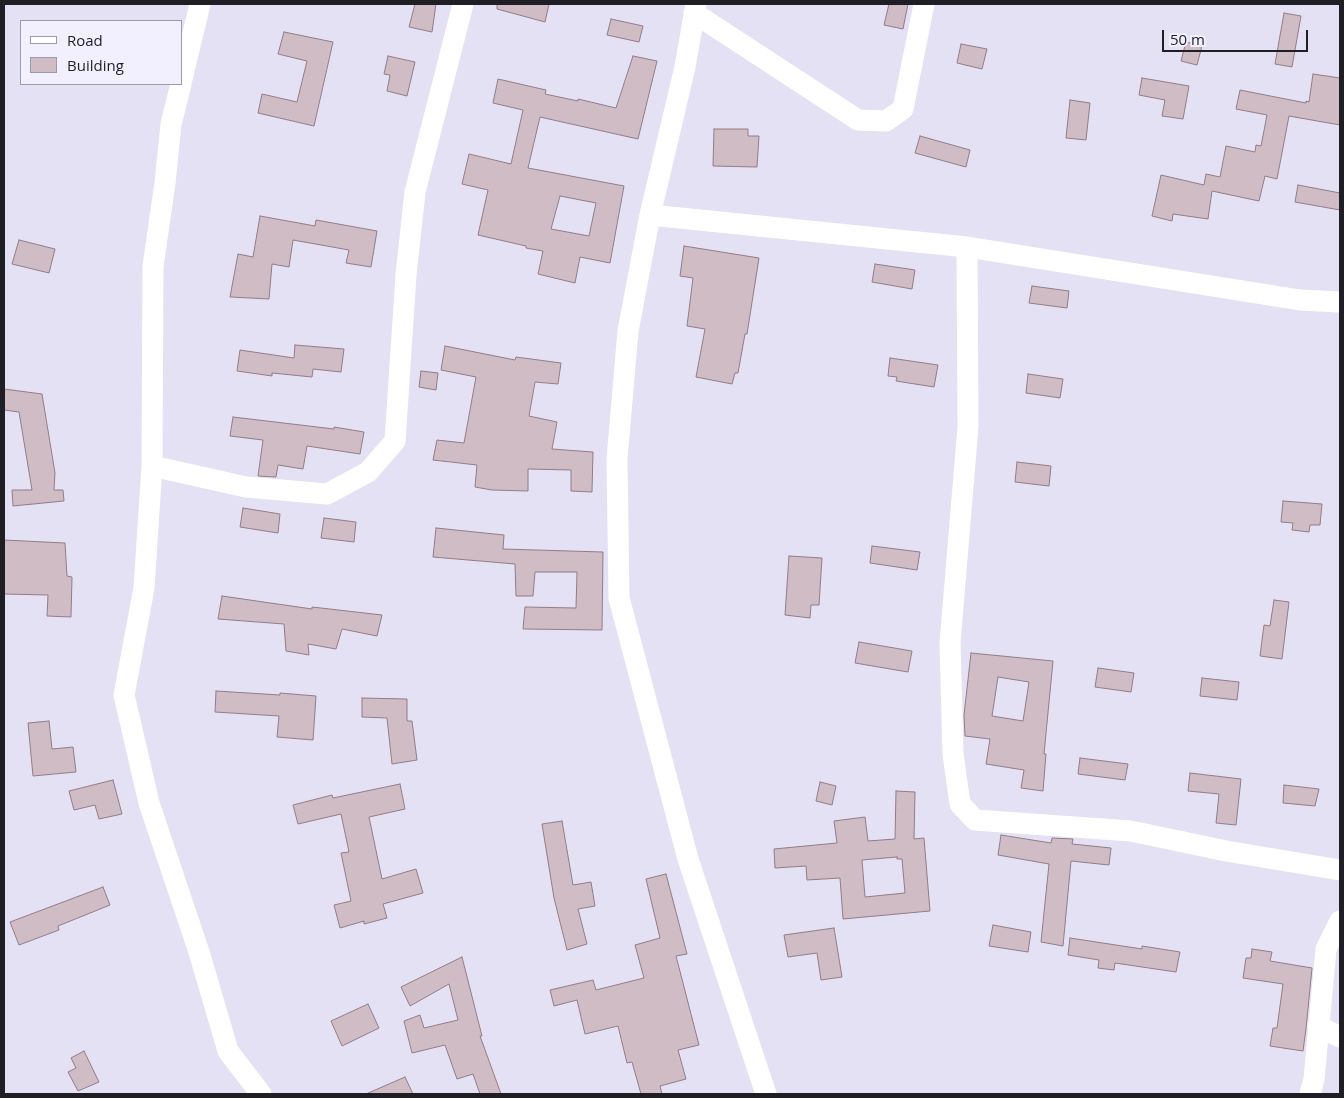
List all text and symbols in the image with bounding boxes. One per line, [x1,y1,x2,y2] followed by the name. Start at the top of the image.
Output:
[20,20,182,85] legend
[1164,20,1310,52] scale bar
[1170,29,1205,49] text: 50 m
[67,30,103,50] text: Road
[67,55,124,75] text: Building

